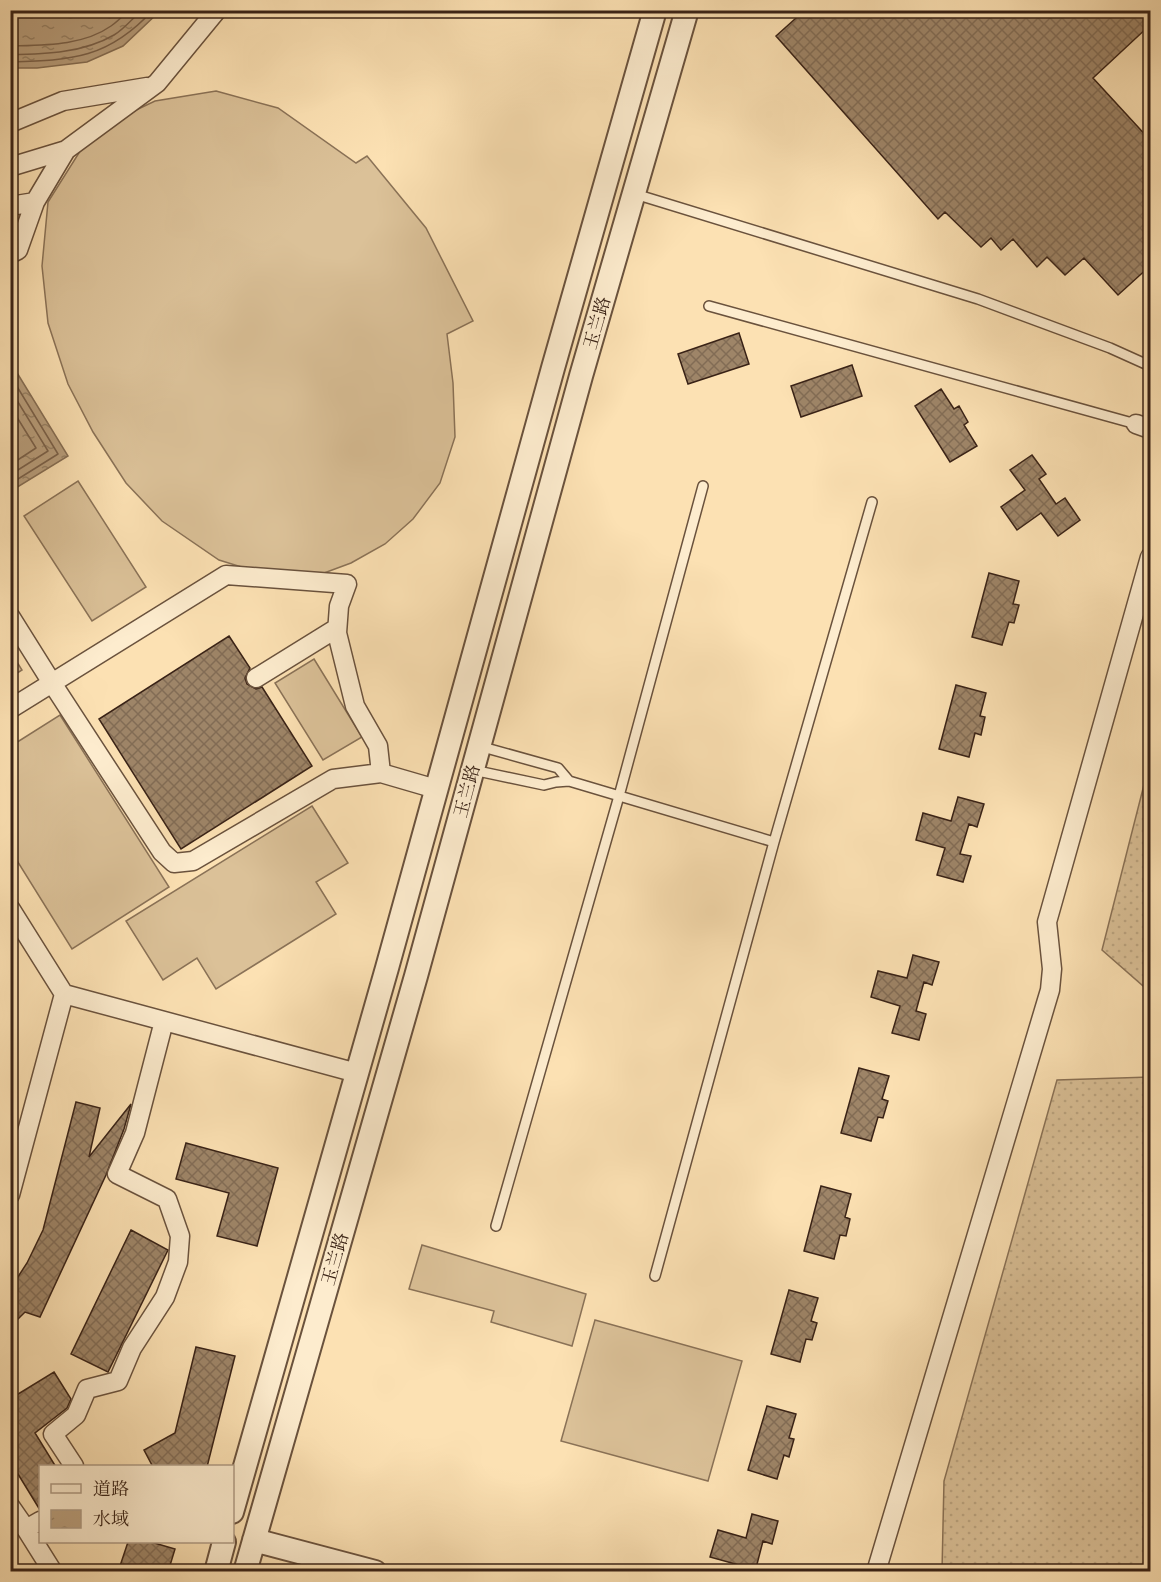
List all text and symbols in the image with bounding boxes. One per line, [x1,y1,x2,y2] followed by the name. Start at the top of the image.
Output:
[580,294,615,352] street label: 玉兰路
[450,762,485,820] street label: 玉兰路
[318,1230,353,1288] street label: 玉兰路
[39,1465,234,1543] legend
[93,1479,129,1500] text: 道路
[93,1509,129,1530] text: 水域

